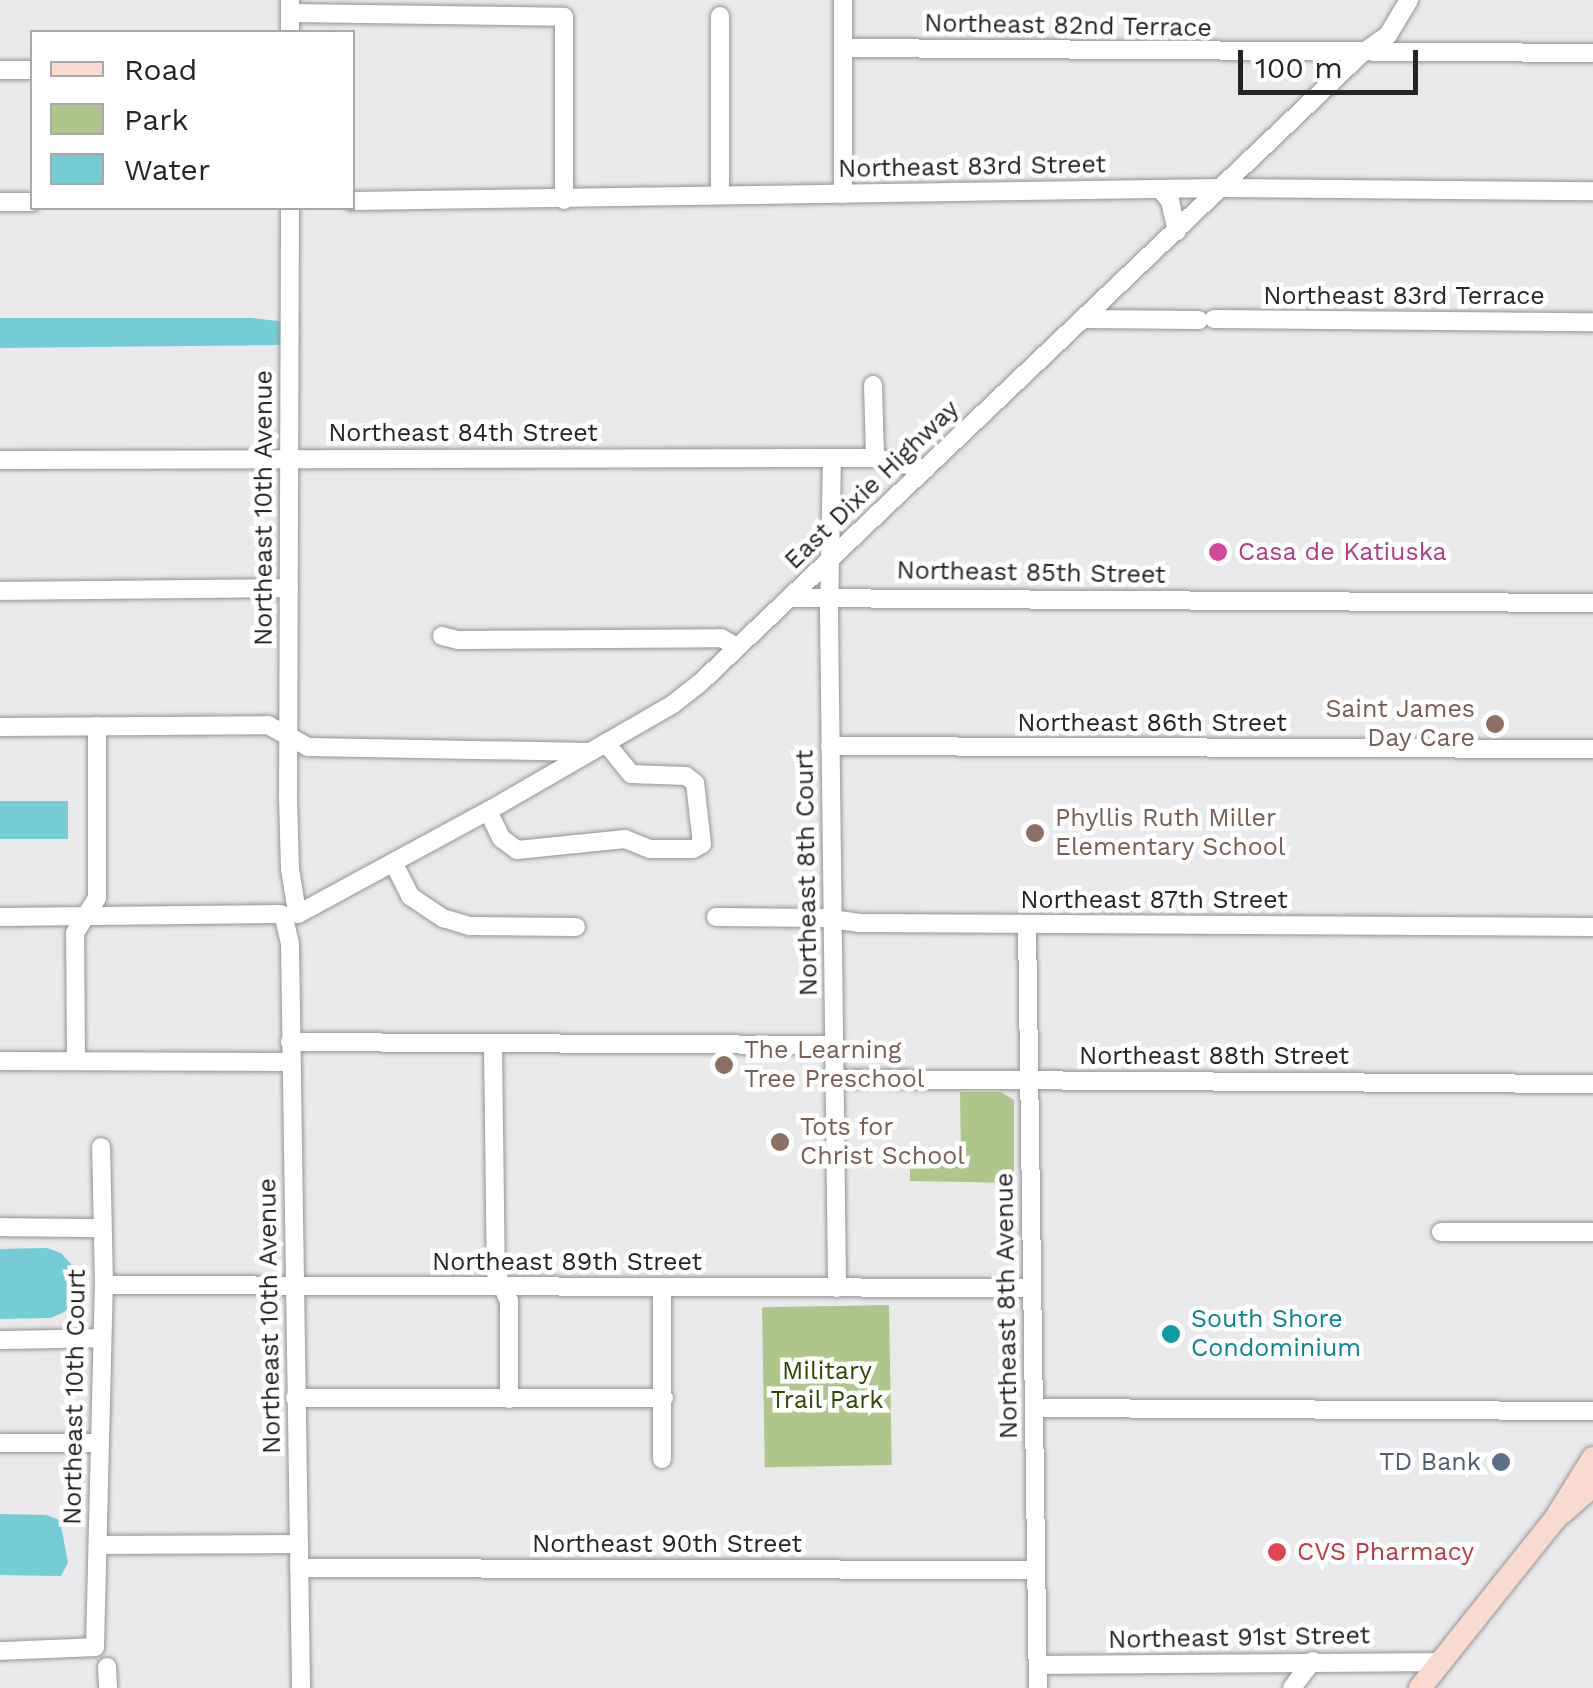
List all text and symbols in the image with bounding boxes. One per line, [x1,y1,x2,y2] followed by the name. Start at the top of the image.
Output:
[924,8,1212,44] street label: Northeast 82nd Terrace
[30,30,355,210] legend
[1243,30,1423,92] scale bar
[1255,50,1343,85] text: 100 m
[124,52,197,87] text: Road
[124,102,189,137] text: Park
[838,150,1106,184] street label: Northeast 83rd Street
[124,152,210,187] text: Water
[1263,281,1545,311] street label: Northeast 83rd Terrace
[249,369,279,647] street label: Northeast 10th Avenue
[779,394,965,576] street label: East Dixie Highway
[328,418,598,448] street label: Northeast 84th Street
[1238,537,1447,567] place label: Casa de Katiuska
[1207,541,1229,563] marker: Casa de Katiuska
[896,556,1166,590] street label: Northeast 85th Street
[1325,695,1475,754] place label: Saint James Day Care
[1017,708,1287,738] street label: Northeast 86th Street
[1484,713,1506,735] marker: Saint James Day Care
[790,749,824,997] street label: Northeast 8th Court
[1055,804,1286,863] place label: Phyllis Ruth Miller Elementary School
[1024,822,1046,844] marker: Phyllis Ruth Miller Elementary School
[1020,885,1288,915] street label: Northeast 87th Street
[744,1036,924,1095] place label: The Learning Tree Preschool
[1079,1041,1349,1071] street label: Northeast 88th Street
[713,1054,735,1076] marker: The Learning Tree Preschool
[800,1113,965,1172] place label: Tots for Christ School
[769,1131,791,1153] marker: Tots for Christ School
[990,1172,1024,1440] street label: Northeast 8th Avenue
[253,1177,287,1455] street label: Northeast 10th Avenue
[432,1247,702,1277] street label: Northeast 89th Street
[58,1268,92,1526] street label: Northeast 10th Court
[1191,1305,1361,1364] place label: South Shore Condominium
[1160,1323,1182,1345] marker: South Shore Condominium
[770,1357,884,1416] park label: Military Trail Park
[1379,1447,1481,1477] place label: TD Bank
[1490,1451,1512,1473] marker: TD Bank
[532,1529,802,1559] street label: Northeast 90th Street
[1297,1537,1474,1567] place label: CVS Pharmacy
[1266,1541,1288,1563] marker: CVS Pharmacy
[1108,1621,1370,1655] street label: Northeast 91st Street

